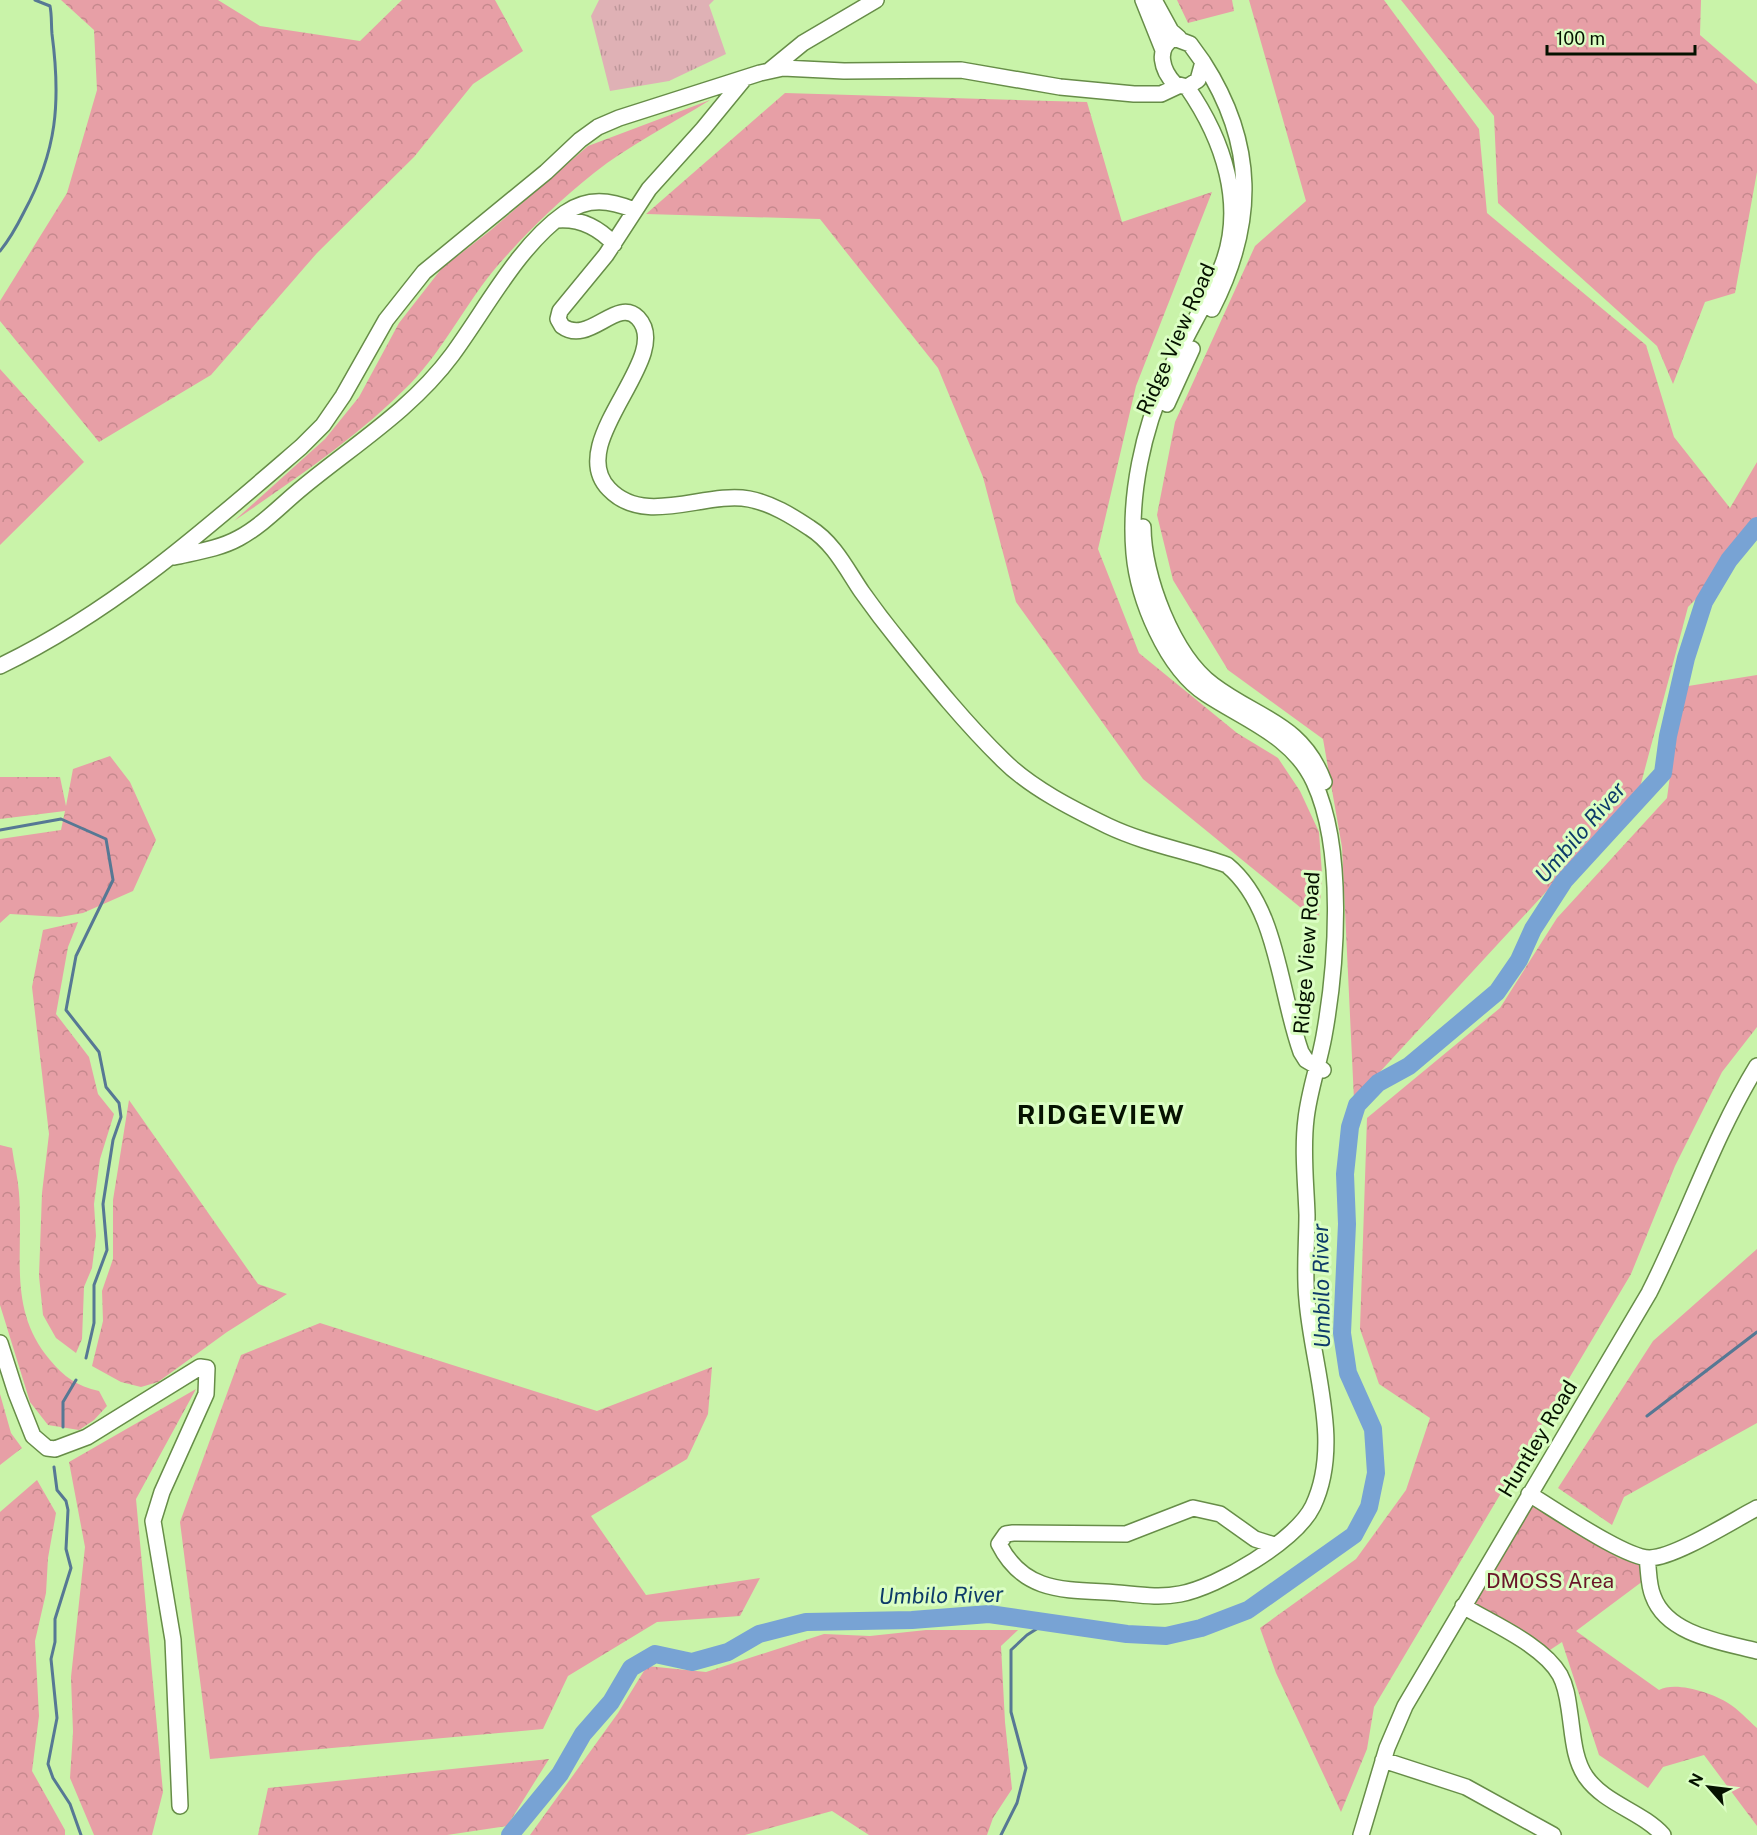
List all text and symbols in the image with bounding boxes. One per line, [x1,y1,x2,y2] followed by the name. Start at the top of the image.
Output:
[1547,18,1696,56] scale bar
[1556,28,1605,49] text: 100 m
[1131,259,1220,418] street label: Ridge View Road
[1529,776,1631,888] water label: Umbilo River
[1288,871,1325,1035] street label: Ridge View Road
[1017,1098,1185,1130] district label: RIDGEVIEW
[1307,1223,1335,1349] water label: Umbilo River
[1493,1376,1582,1502] street label: Huntley Road
[1486,1568,1614,1593] park label: DMOSS Area
[878,1581,1004,1609] water label: Umbilo River
[1679,1757,1739,1817] north arrow
[1685,1770,1708,1790] text: N

